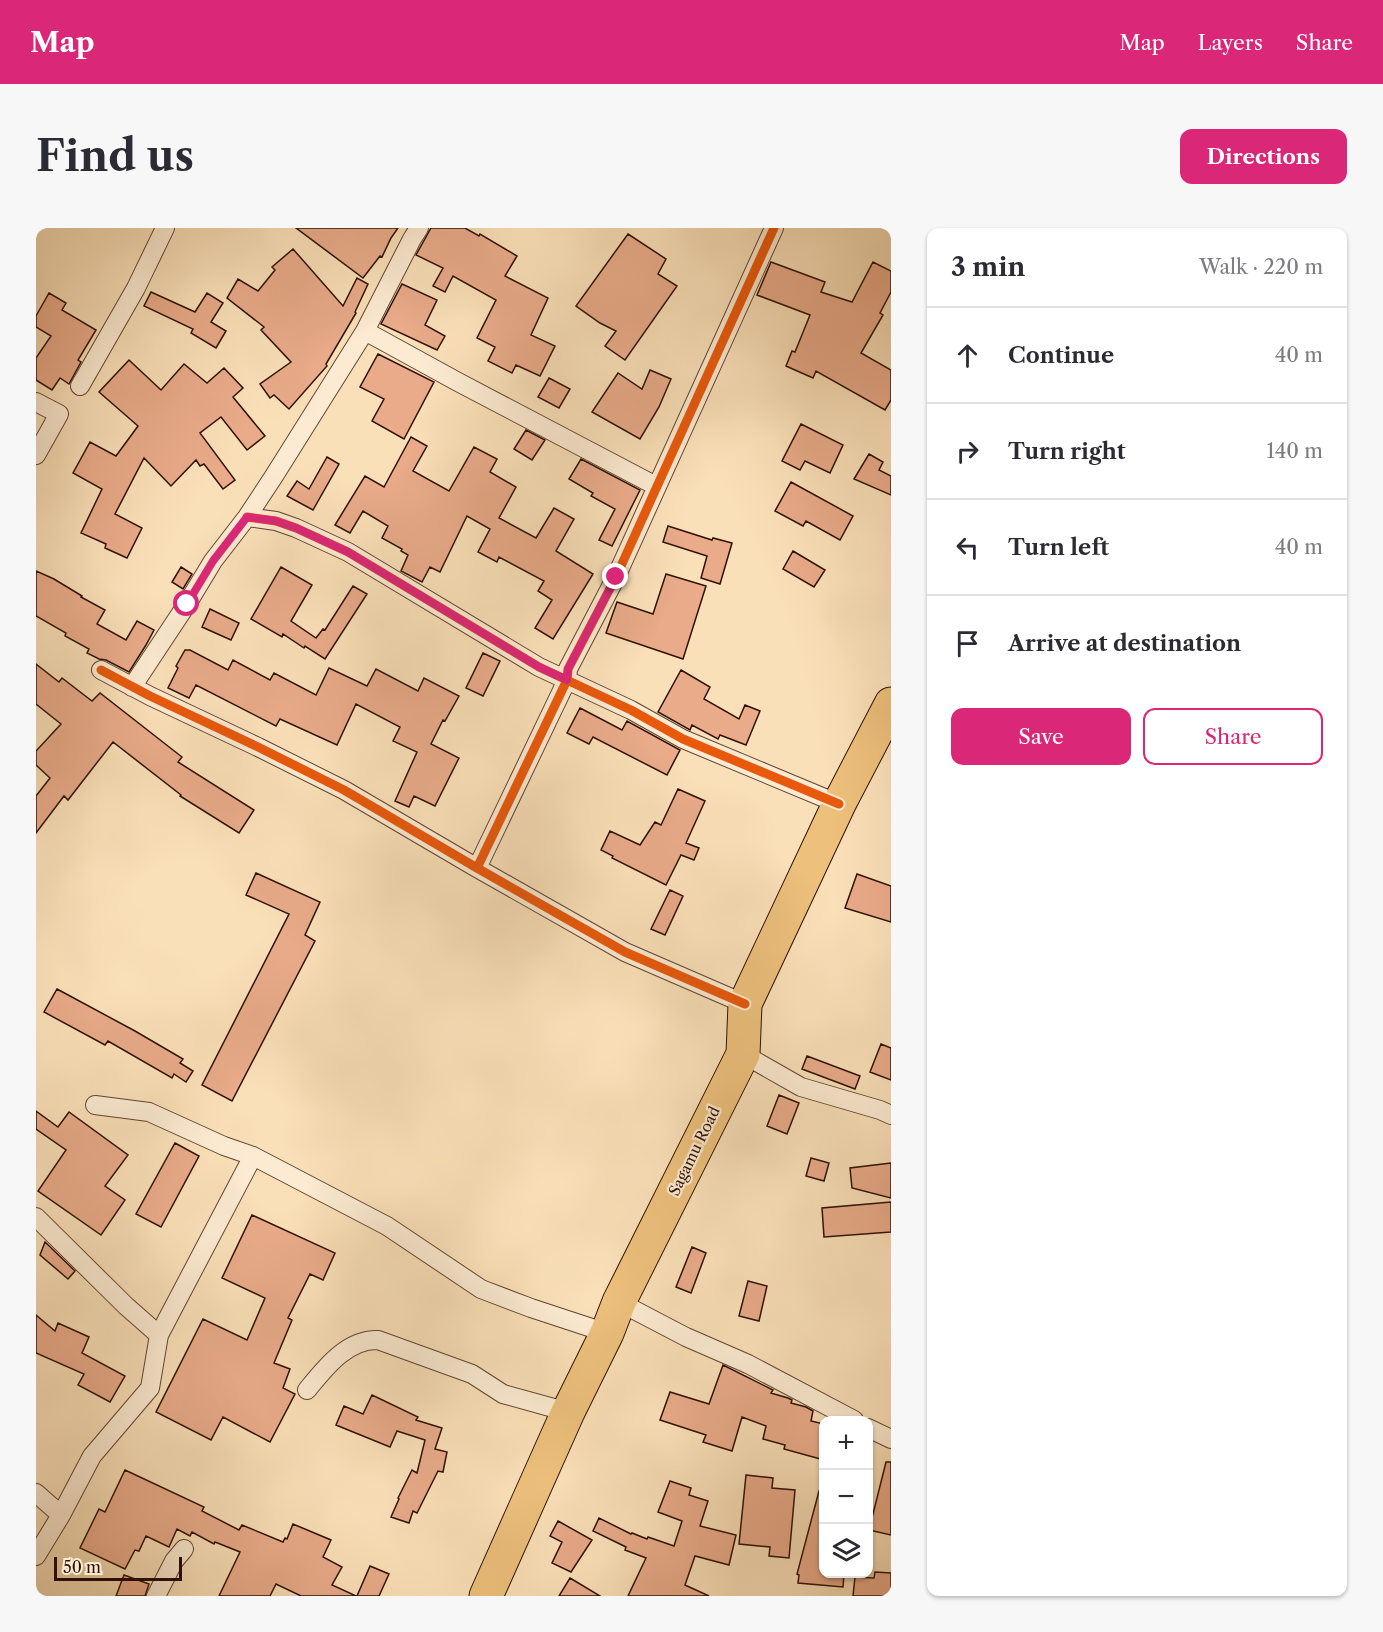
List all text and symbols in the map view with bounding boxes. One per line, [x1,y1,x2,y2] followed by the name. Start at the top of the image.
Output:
[30,25,94,59] text: Map
[1120,30,1165,55] text: Map
[1198,30,1263,55] text: Layers
[1296,30,1353,55] text: Share
[1180,129,1347,184] button: Directions
[36,130,194,182] text: Find us
[951,251,1025,283] text: 3 min
[1199,255,1323,279] text: Walk · 220 m
[951,339,984,372] icon: ahead
[1008,342,1114,369] text: Continue
[1275,343,1323,367] text: 40 m
[951,435,984,468] icon: right
[1008,438,1126,465] text: Turn right
[1266,439,1323,463] text: 140 m
[951,531,984,564] icon: left
[1008,534,1109,561] text: Turn left
[1275,535,1323,559] text: 40 m
[602,563,628,589] route end
[173,590,199,616] route start
[951,627,984,660] icon: arrive
[1008,630,1241,657] text: Arrive at destination
[951,708,1131,765] button: Save
[1143,708,1323,765] button: Share
[664,1103,724,1199] street label: Sagamu Road
[819,1416,873,1578] map controls
[819,1416,873,1470] button: +
[819,1470,873,1524] button: −
[819,1524,873,1578] button: layers
[54,1554,182,1582] scale bar
[63,1557,101,1577] text: 50 m

